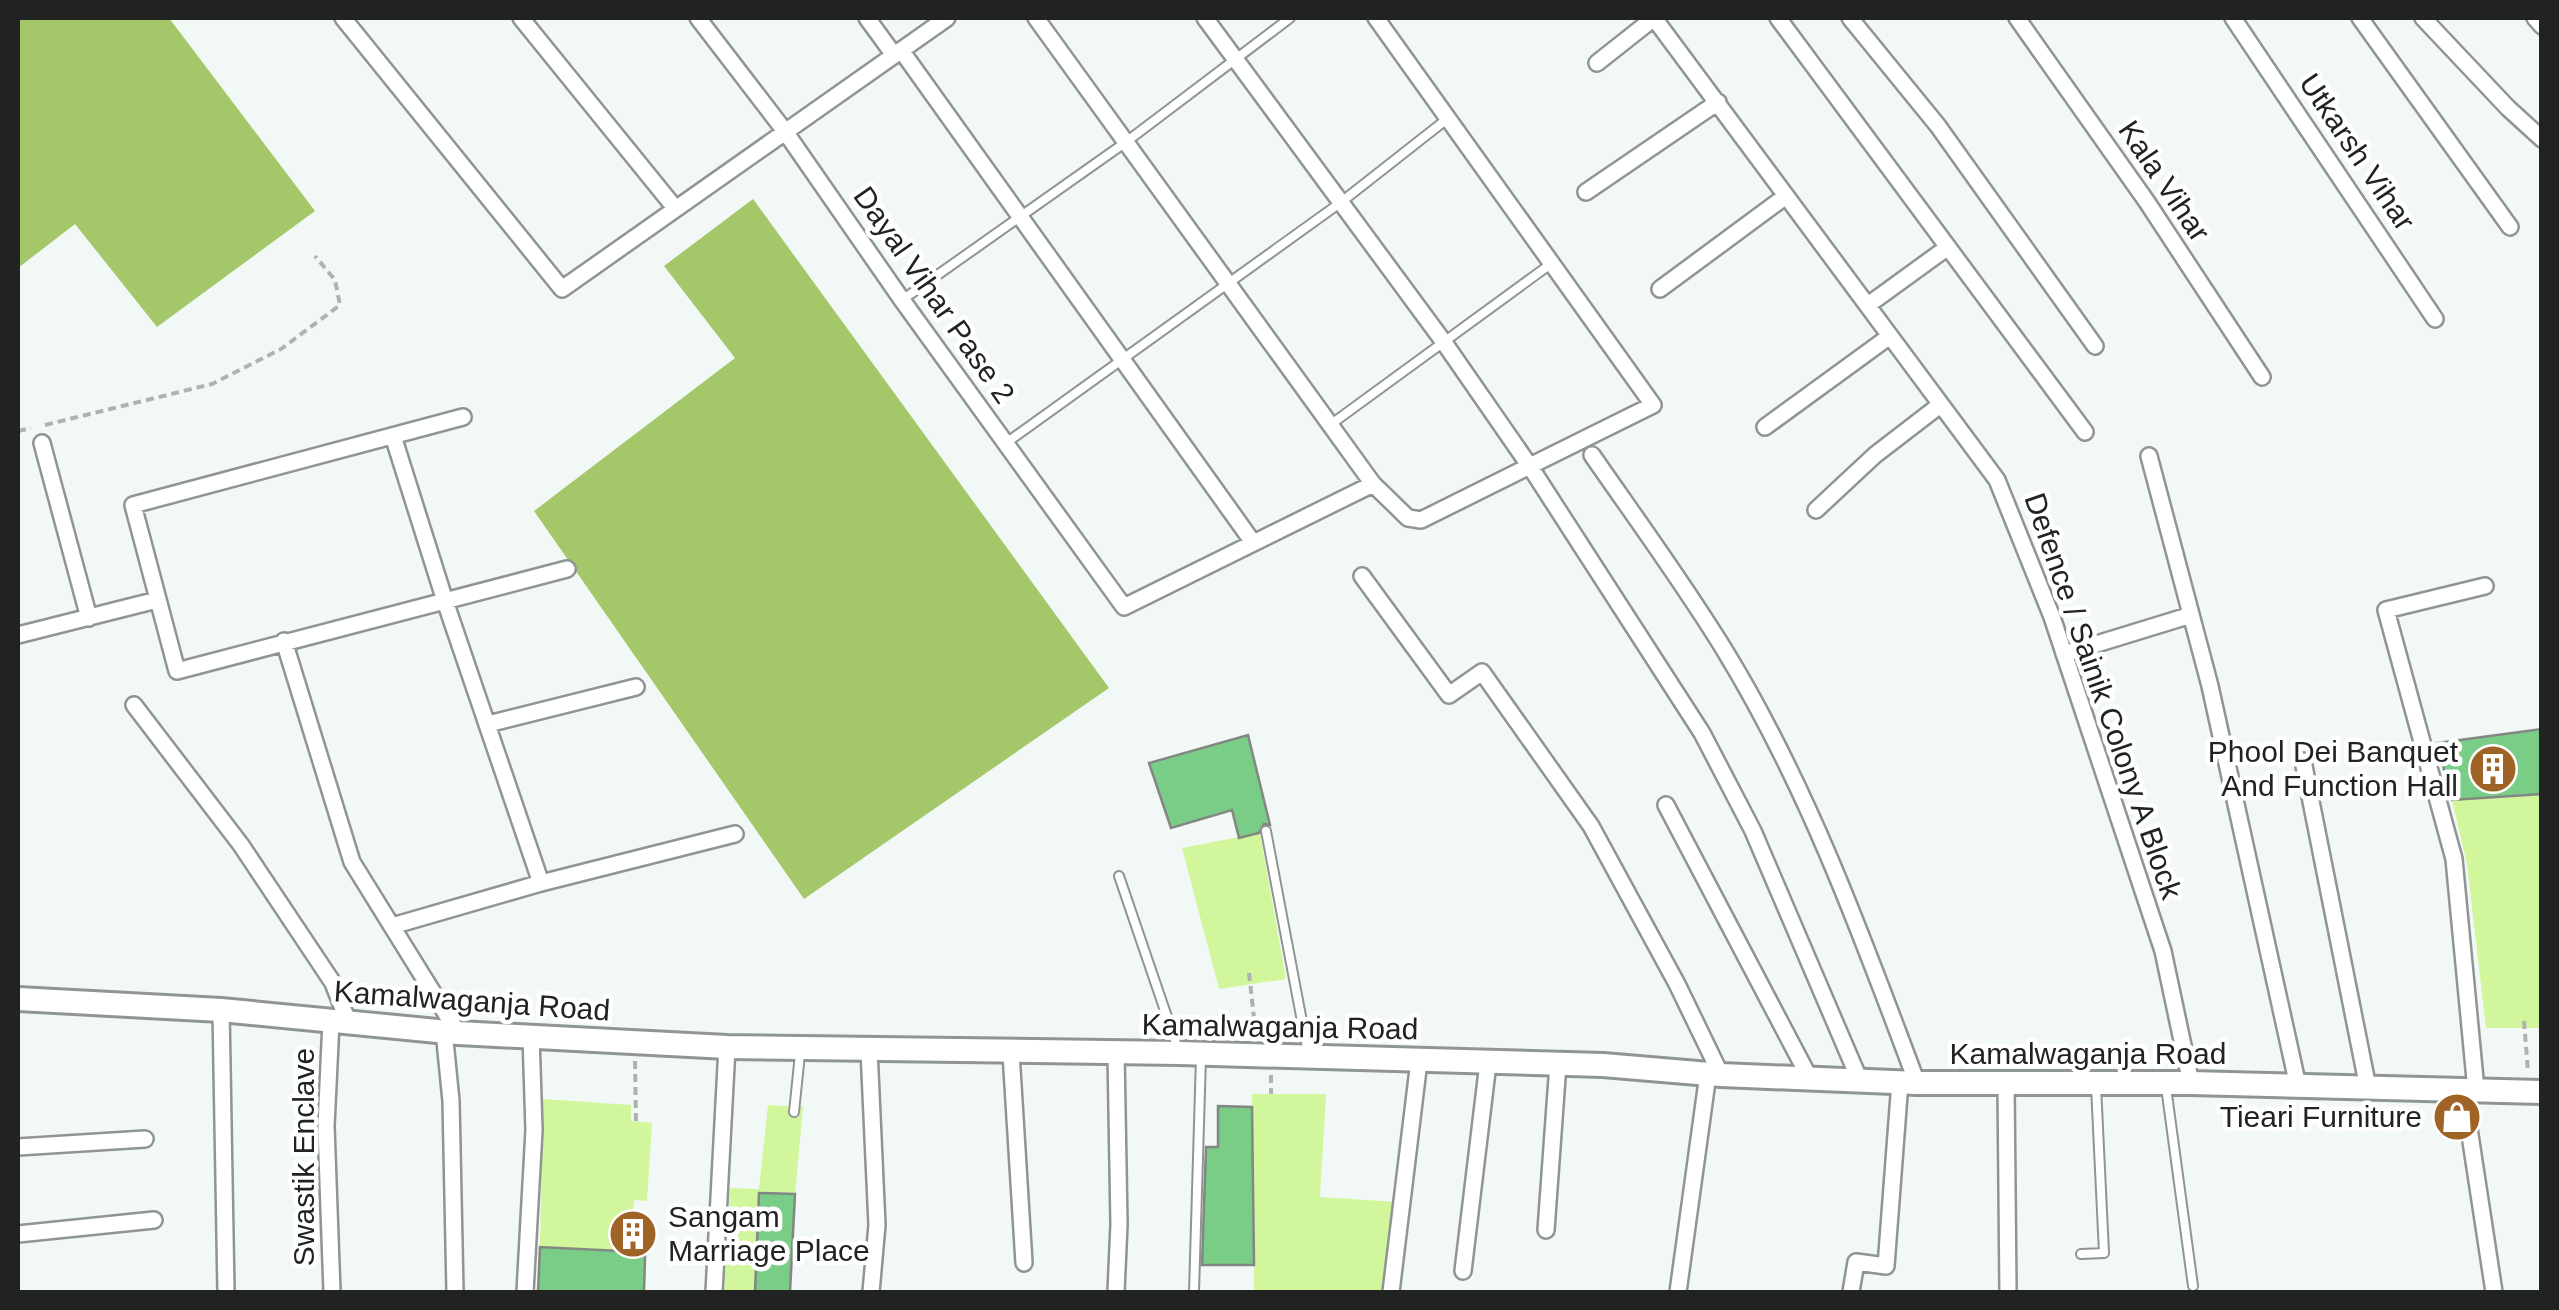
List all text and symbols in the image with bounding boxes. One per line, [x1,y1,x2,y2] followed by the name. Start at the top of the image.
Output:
[2293,67,2422,236] street label: Utkarsh Vihar
[2112,114,2217,247] street label: Kala Vihar
[847,180,1021,409] street label: Dayal Vihar Pase 2
[2018,489,2189,904] street label: Defence / Sainik Colony A Block
[2208,735,2459,802] place label: Phool Dei Banquet And Function Hall
[2467,743,2519,795] building icon: Phool Dei Banquet And Function Hall
[333,974,611,1027] street label: Kamalwaganja Road
[1141,1008,1419,1045] street label: Kamalwaganja Road
[1950,1037,2226,1070] street label: Kamalwaganja Road
[287,1048,320,1266] street label: Swastik Enclave
[2431,1091,2483,1143] shop icon: Tieari Furniture
[2220,1100,2422,1133] place label: Tieari Furniture
[668,1200,870,1267] place label: Sangam Marriage Place
[607,1208,659,1260] building icon: Sangam Marriage Place

